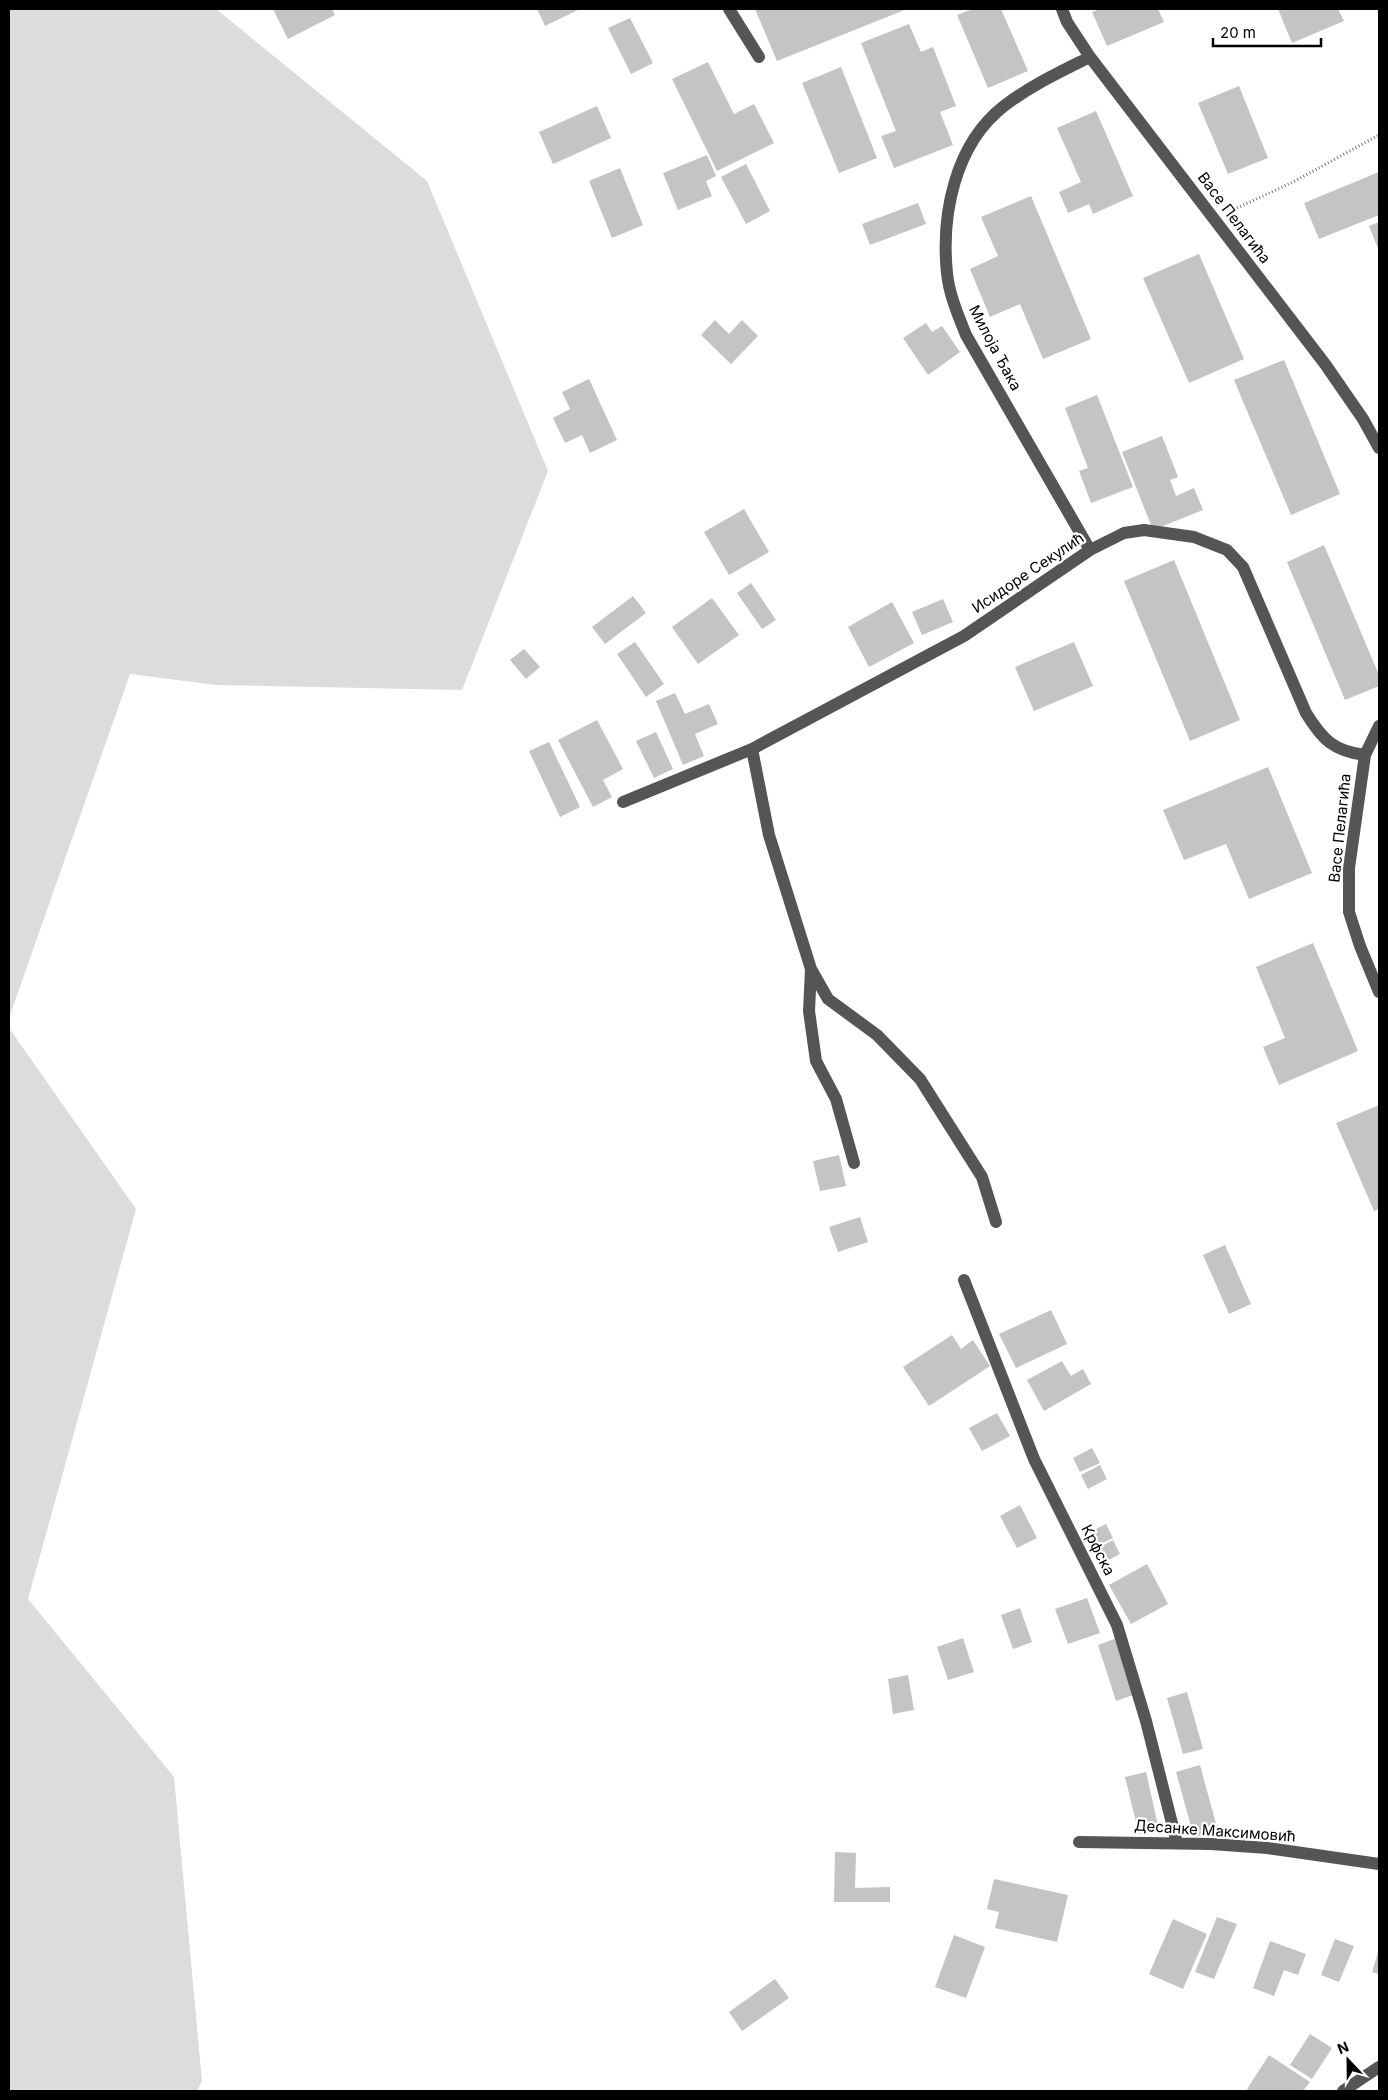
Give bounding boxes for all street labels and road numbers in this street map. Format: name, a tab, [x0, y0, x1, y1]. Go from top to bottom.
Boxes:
street label: Васе Пелагића	[1194, 168, 1275, 267]
street label: Милоја Ђака	[965, 302, 1026, 394]
street label: Исидоре Секулић	[968, 528, 1087, 617]
street label: Васе Пелагића	[1324, 772, 1355, 883]
street label: Крфска	[1078, 1521, 1119, 1578]
street label: Десанке Максимовић	[1134, 1815, 1296, 1846]

